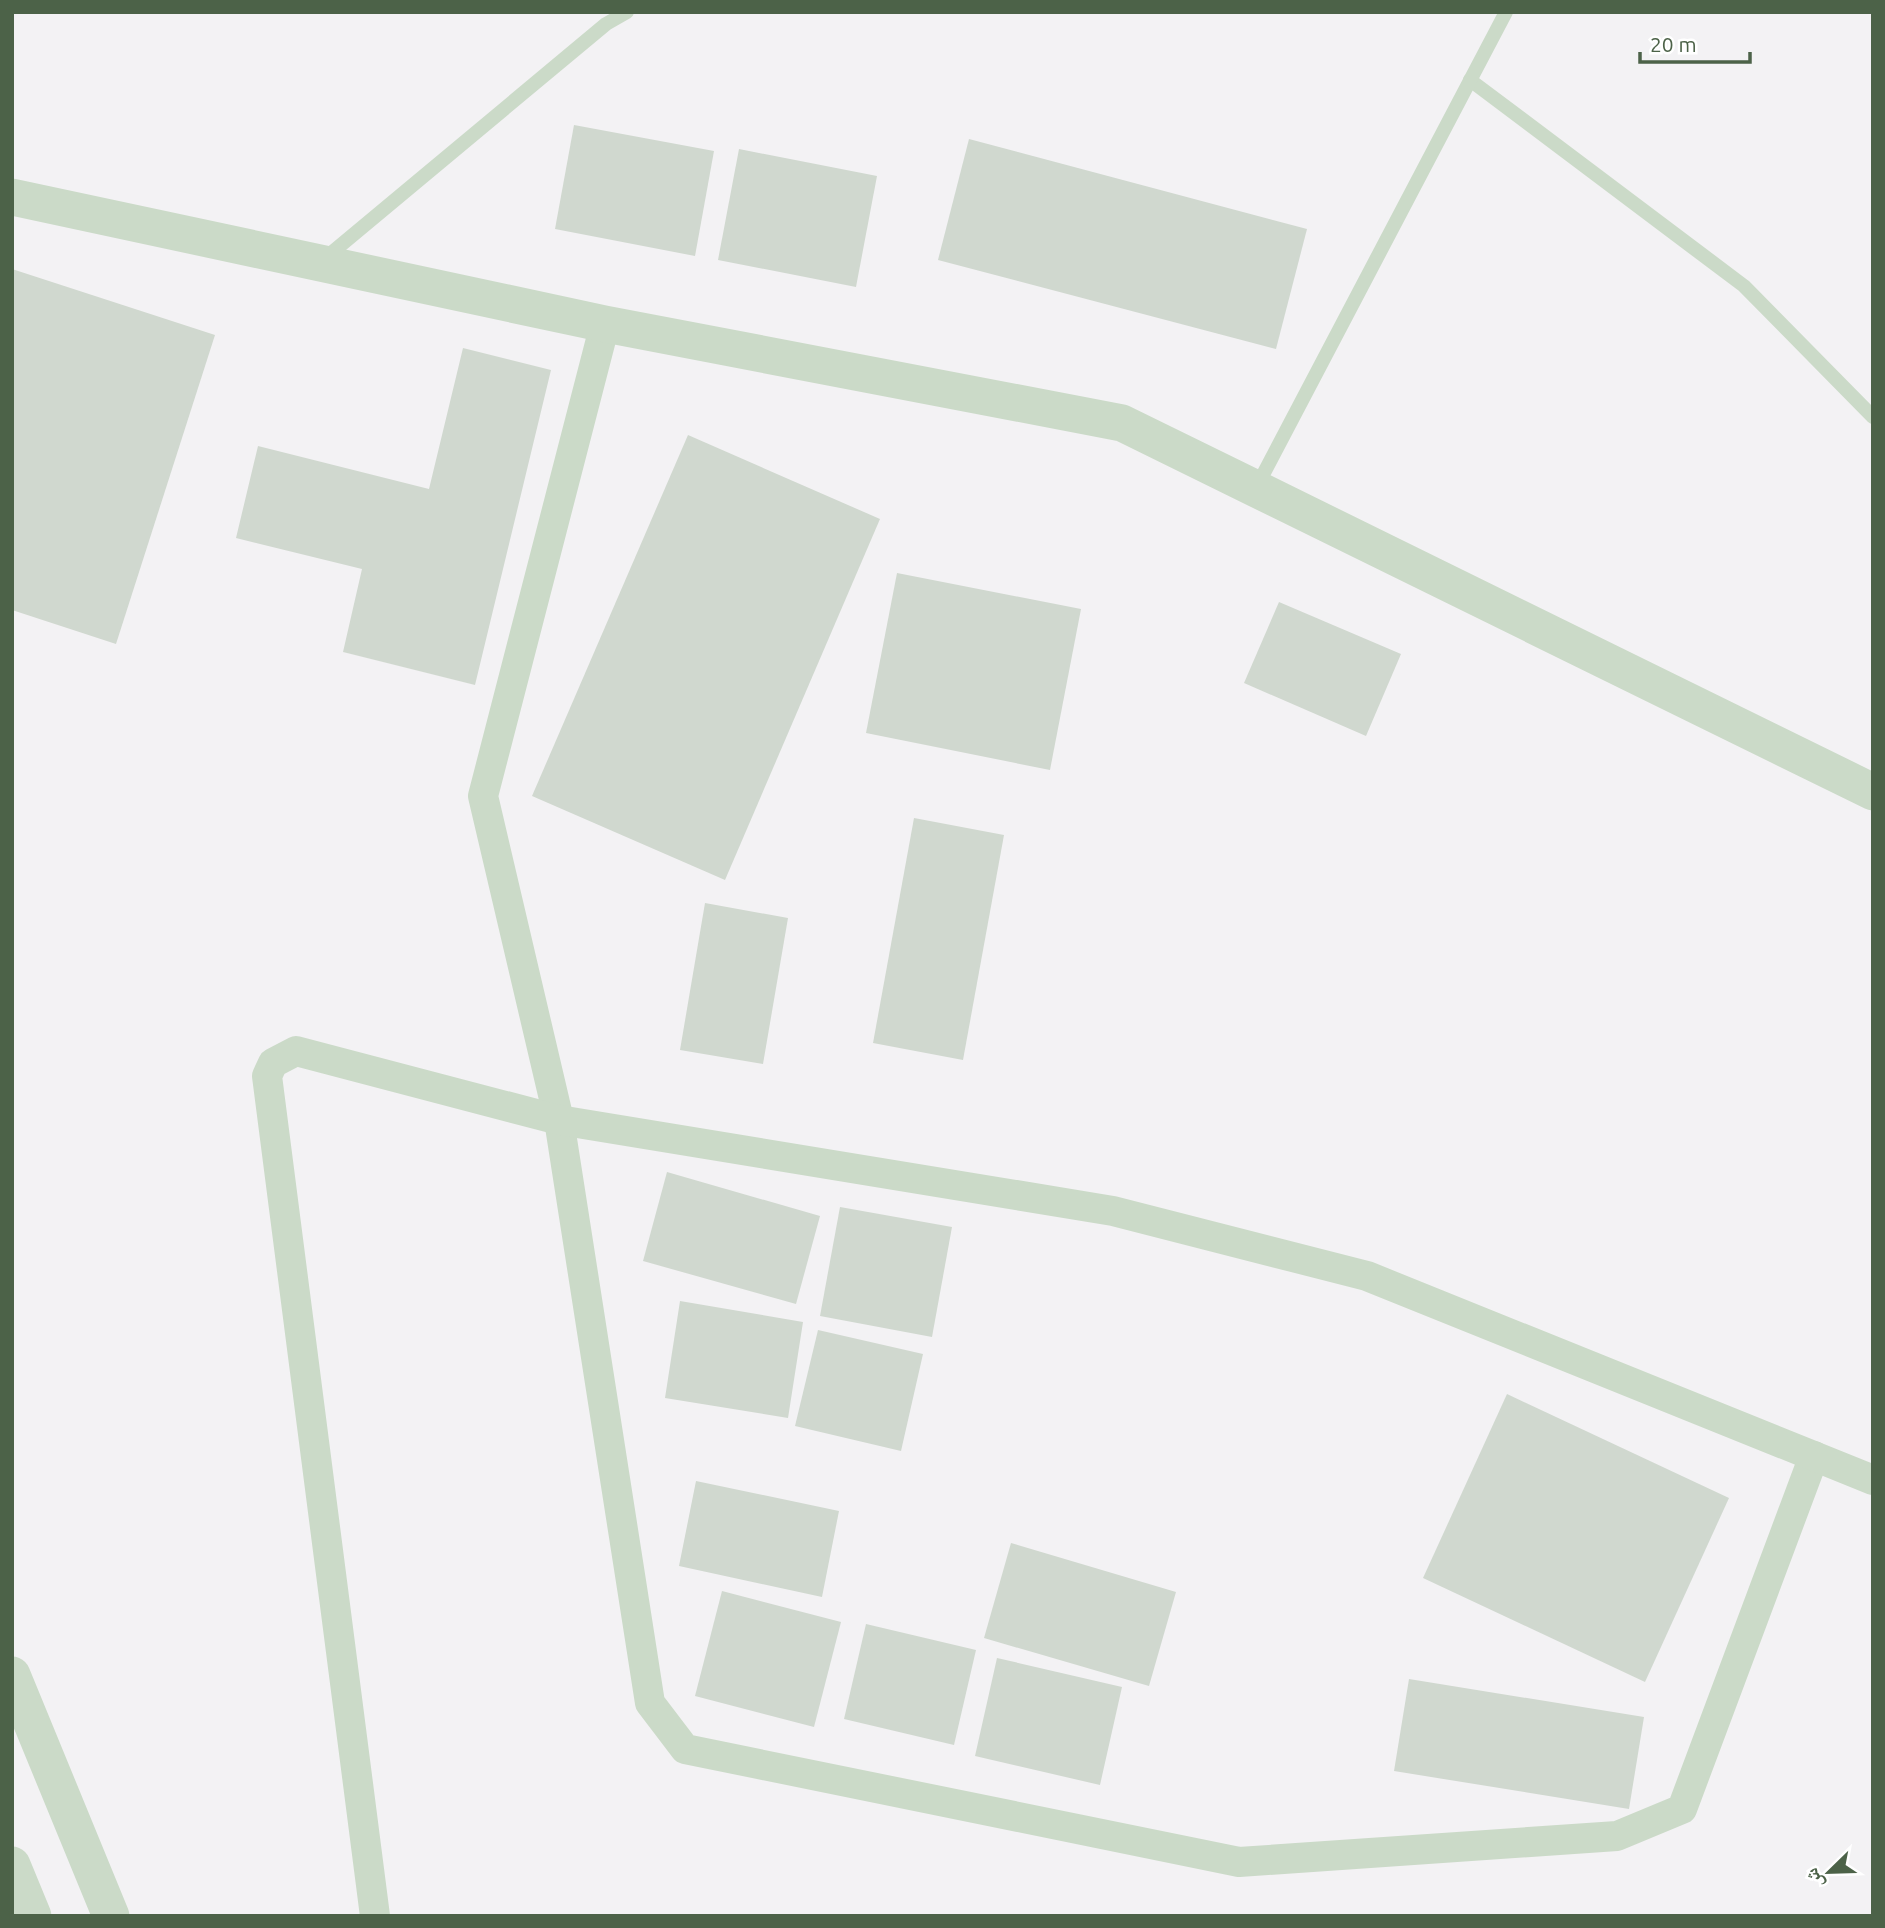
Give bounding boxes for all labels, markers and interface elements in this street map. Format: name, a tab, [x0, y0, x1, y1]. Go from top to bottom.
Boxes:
scale bar	[1640, 21, 1750, 65]
text: 20 m	[1650, 32, 1697, 56]
north arrow	[1794, 1837, 1864, 1907]
text: ش	[1799, 1865, 1828, 1892]

